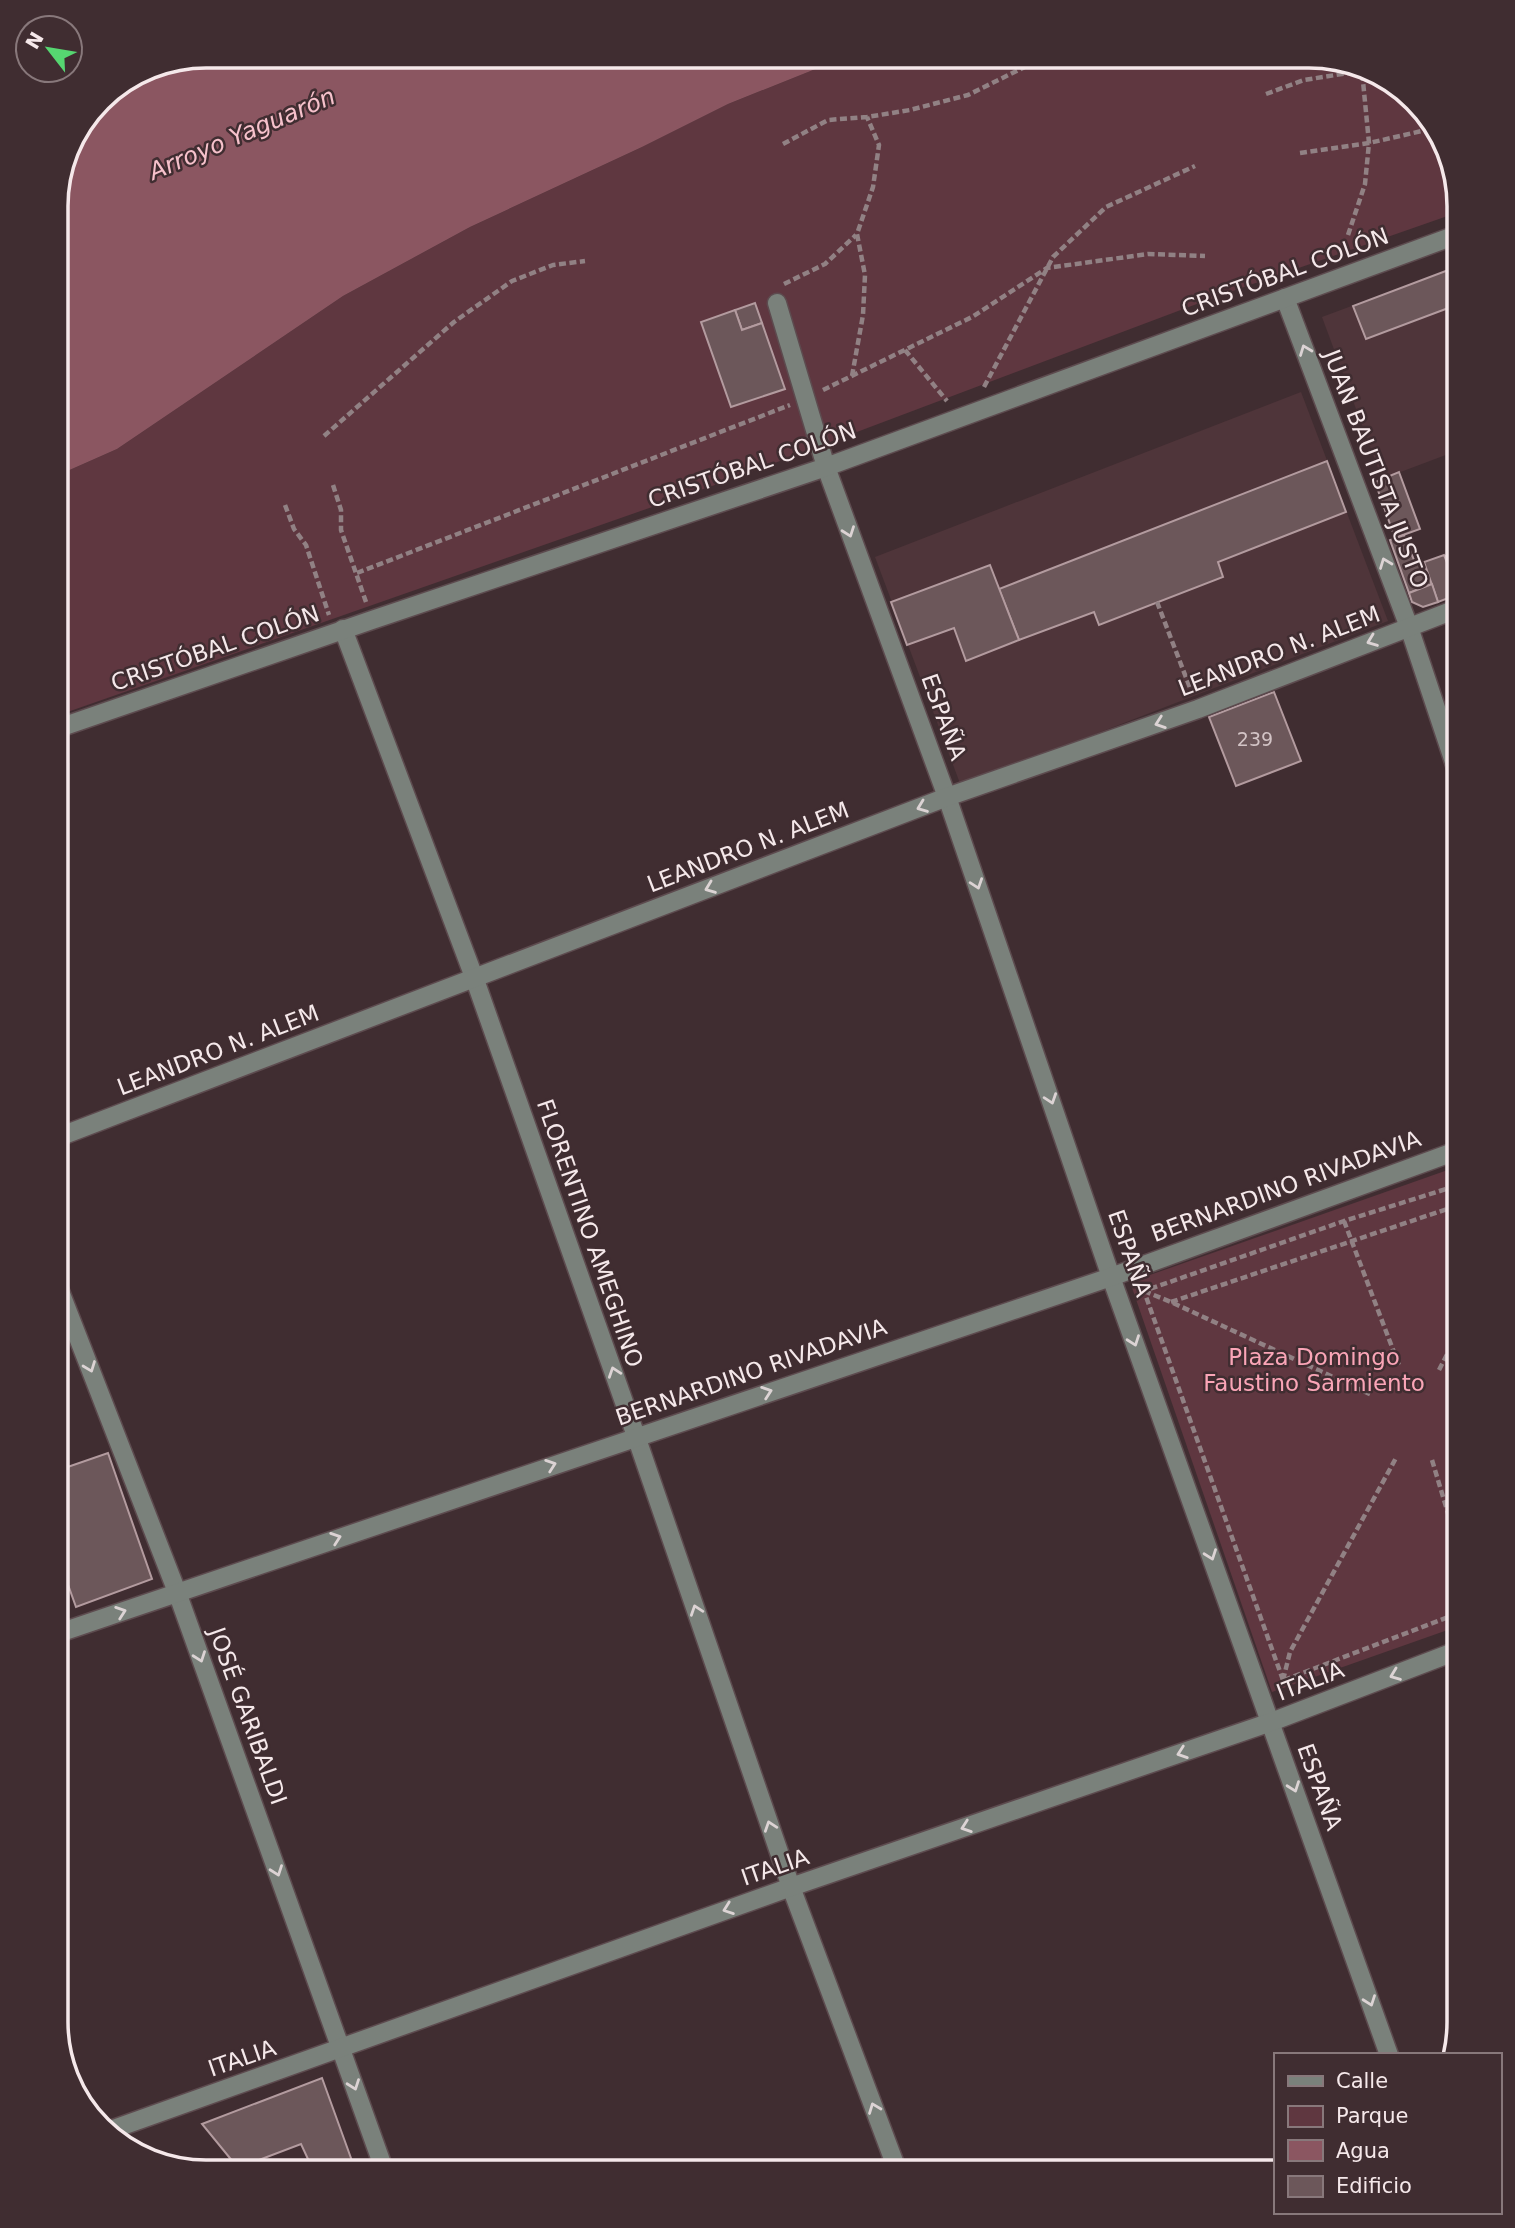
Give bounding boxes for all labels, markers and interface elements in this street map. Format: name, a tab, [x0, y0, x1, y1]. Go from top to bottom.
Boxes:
north arrow	[14, 14, 84, 84]
text: N	[21, 28, 48, 53]
water label: Arroyo Yaguarón	[143, 82, 339, 187]
street label: CRISTÓBAL COLÓN	[1177, 221, 1392, 322]
street label: JUAN BAUTISTA JUSTO	[1318, 344, 1434, 592]
one-way arrow	[1299, 345, 1313, 357]
street label: CRISTÓBAL COLÓN	[644, 416, 860, 513]
one-way arrow	[841, 525, 855, 537]
one-way arrow	[1379, 558, 1393, 570]
street label: CRISTÓBAL COLÓN	[107, 599, 323, 696]
street label: LEANDRO N. ALEM	[1174, 600, 1384, 702]
one-way arrow	[1367, 633, 1379, 647]
street label: ESPAÑA	[916, 670, 973, 764]
one-way arrow	[1154, 715, 1167, 729]
house number: 239	[1237, 728, 1273, 750]
street label: LEANDRO N. ALEM	[643, 796, 853, 898]
one-way arrow	[917, 798, 929, 812]
one-way arrow	[969, 877, 983, 889]
one-way arrow	[704, 879, 716, 893]
street label: LEANDRO N. ALEM	[113, 999, 323, 1101]
one-way arrow	[1042, 1092, 1057, 1104]
street label: FLORENTINO AMEGHINO	[532, 1096, 648, 1370]
street label: BERNARDINO RIVADAVIA	[1148, 1125, 1425, 1247]
street label: ESPAÑA	[1103, 1206, 1158, 1300]
street label: BERNARDINO RIVADAVIA	[612, 1313, 890, 1431]
one-way arrow	[1126, 1334, 1140, 1346]
park label: Plaza Domingo Faustino Sarmiento	[1203, 1344, 1425, 1396]
one-way arrow	[81, 1361, 95, 1373]
one-way arrow	[608, 1367, 622, 1379]
one-way arrow	[760, 1386, 773, 1400]
one-way arrow	[545, 1459, 557, 1473]
one-way arrow	[329, 1532, 342, 1546]
one-way arrow	[1203, 1548, 1217, 1561]
one-way arrow	[690, 1605, 704, 1617]
one-way arrow	[114, 1606, 126, 1620]
street label: JOSÉ GARIBALDI	[203, 1622, 293, 1808]
one-way arrow	[192, 1650, 206, 1662]
street label: ITALIA	[1273, 1656, 1348, 1706]
one-way arrow	[1390, 1666, 1402, 1680]
street label: ESPAÑA	[1292, 1740, 1349, 1834]
one-way arrow	[1176, 1745, 1188, 1759]
one-way arrow	[1286, 1780, 1300, 1792]
one-way arrow	[961, 1819, 973, 1833]
one-way arrow	[764, 1820, 778, 1832]
street label: ITALIA	[738, 1843, 813, 1891]
one-way arrow	[269, 1864, 283, 1876]
one-way arrow	[723, 1901, 735, 1915]
one-way arrow	[1362, 1994, 1376, 2006]
street label: ITALIA	[205, 2034, 280, 2082]
legend	[1274, 2053, 1501, 2214]
text: Calle	[1336, 2069, 1388, 2093]
one-way arrow	[346, 2078, 360, 2090]
one-way arrow	[868, 2103, 882, 2115]
text: Parque	[1336, 2104, 1408, 2128]
text: Agua	[1336, 2139, 1390, 2163]
text: Edificio	[1336, 2174, 1412, 2198]

